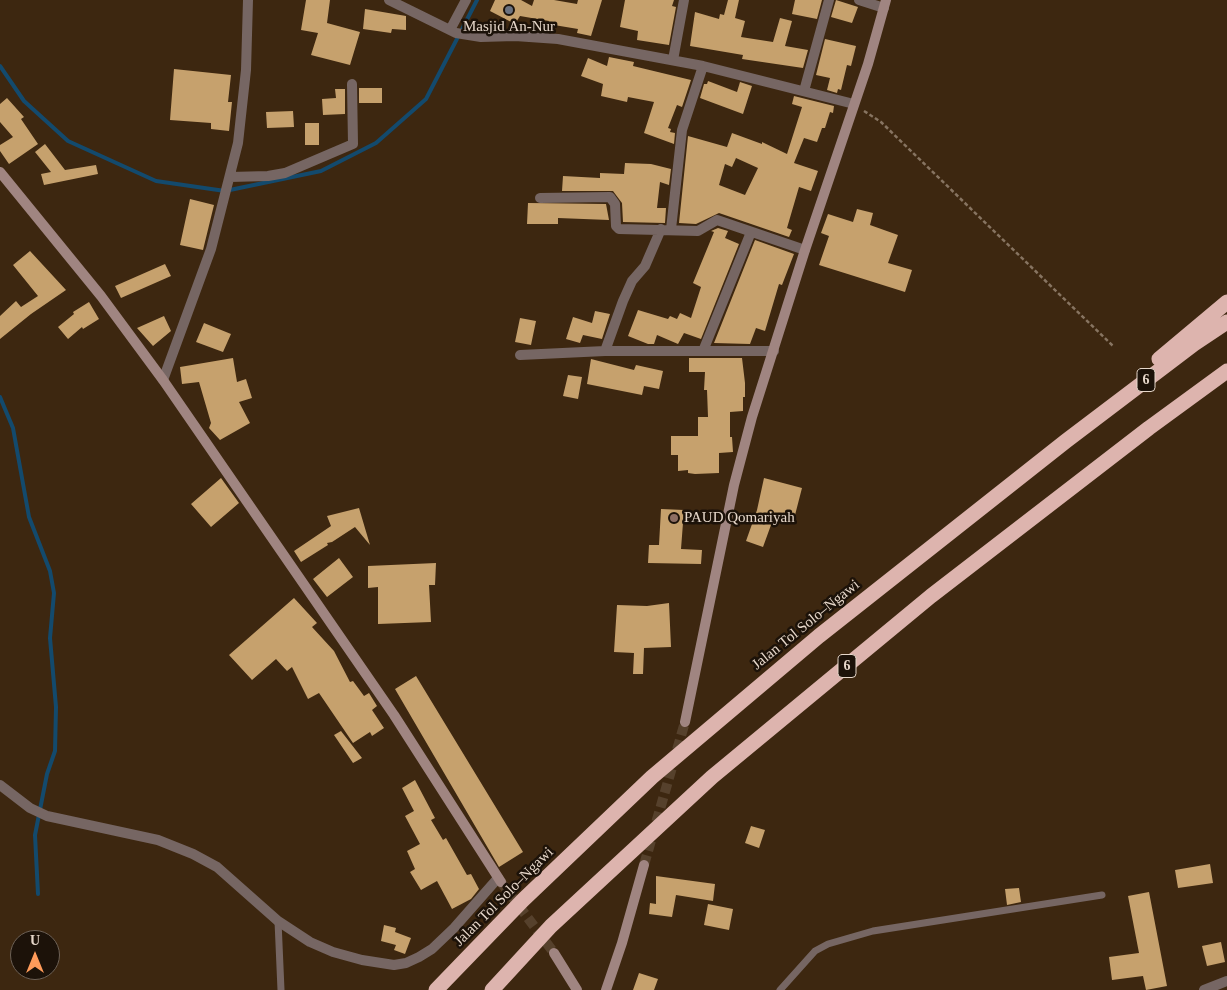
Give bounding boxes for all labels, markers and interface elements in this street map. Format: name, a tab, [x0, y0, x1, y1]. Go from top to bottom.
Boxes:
marker: Masjid An-Nur	[503, 4, 515, 16]
place label: Masjid An-Nur	[463, 18, 555, 36]
road number: 6	[1137, 368, 1155, 392]
place label: PAUD Qomariyah	[684, 509, 795, 527]
marker: PAUD Qomariyah	[668, 512, 680, 524]
street label: Jalan Tol Solo–Ngawi	[749, 576, 863, 674]
road number: 6	[838, 654, 856, 678]
street label: Jalan Tol Solo–Ngawi	[451, 844, 557, 950]
north arrow	[10, 930, 60, 980]
text: U	[30, 933, 40, 948]

